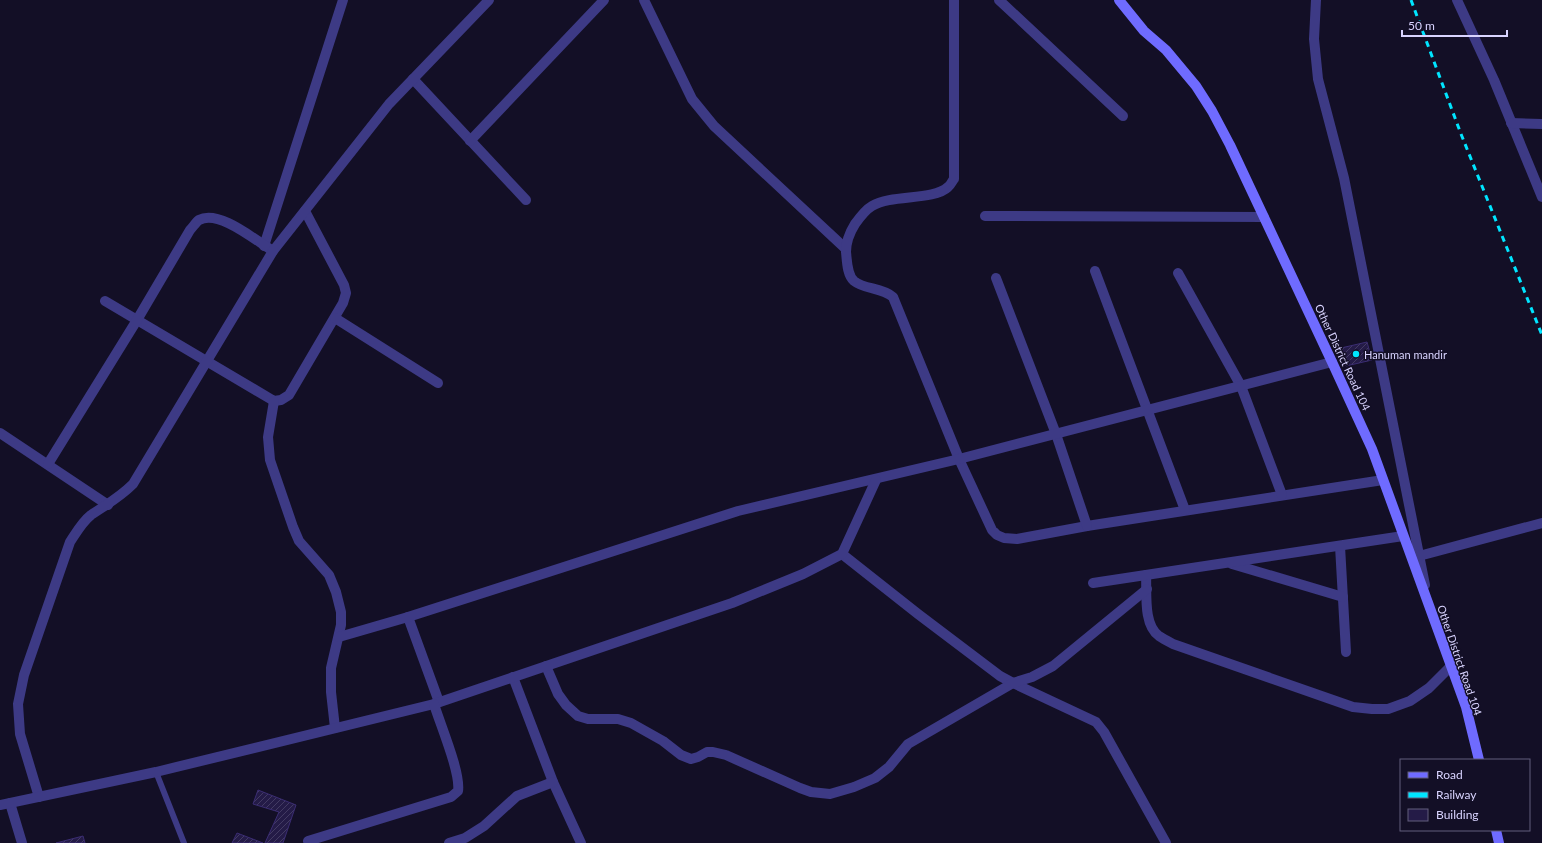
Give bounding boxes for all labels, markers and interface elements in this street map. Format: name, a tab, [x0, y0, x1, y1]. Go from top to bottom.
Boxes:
scale bar	[1402, 12, 1507, 38]
text: 50 m	[1408, 18, 1435, 33]
street label: Other District Road 104	[1313, 302, 1374, 413]
place label: Hanuman mandir	[1364, 348, 1447, 361]
marker: Hanuman mandir	[1351, 349, 1361, 359]
street label: Other District Road 104	[1435, 603, 1485, 717]
legend	[1400, 759, 1530, 831]
text: Road	[1436, 767, 1463, 782]
text: Railway	[1436, 787, 1477, 802]
text: Building	[1436, 807, 1479, 822]

